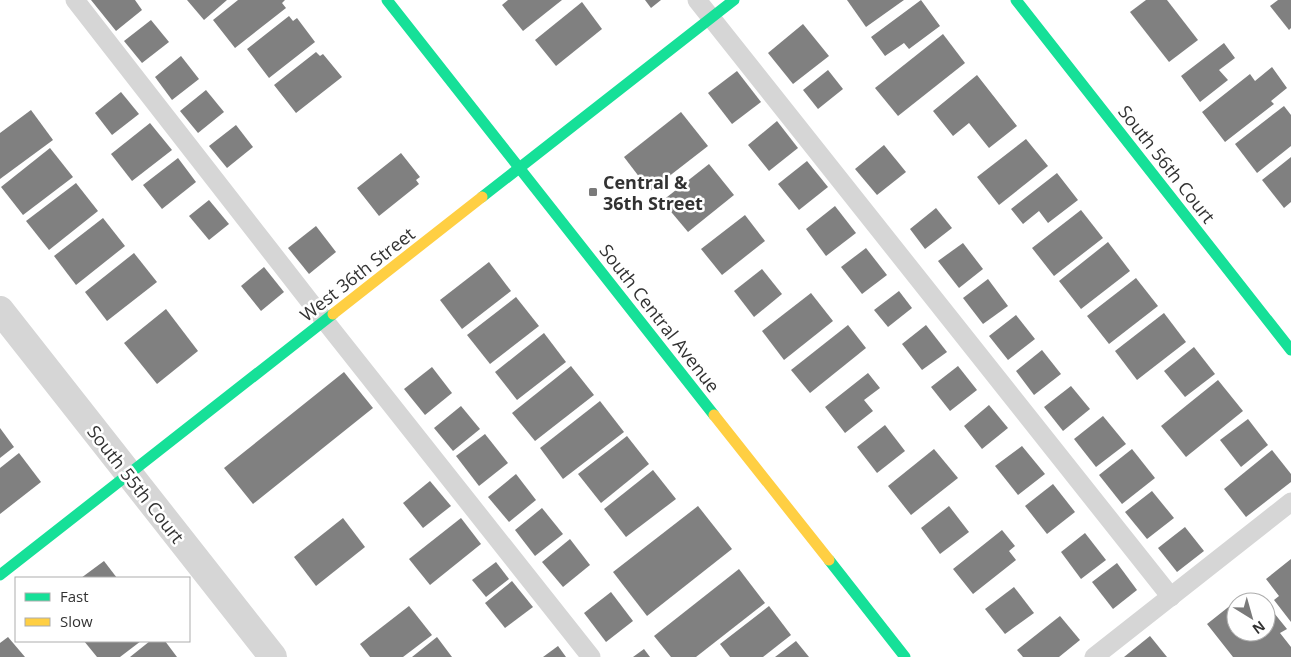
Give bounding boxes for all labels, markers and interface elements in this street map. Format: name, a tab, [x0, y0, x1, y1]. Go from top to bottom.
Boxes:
street label: South 56th Court	[1113, 100, 1221, 228]
place label: Central & 36th Street	[603, 170, 703, 215]
marker: Central & 36th Street	[587, 186, 599, 198]
street label: West 36th Street	[295, 222, 419, 326]
street label: South Central Avenue	[595, 239, 725, 397]
street label: South 55th Court	[82, 420, 190, 548]
legend	[15, 577, 190, 642]
text: Fast	[60, 586, 89, 606]
north arrow	[1226, 592, 1276, 642]
text: Slow	[60, 611, 93, 631]
text: N	[1249, 617, 1269, 639]

